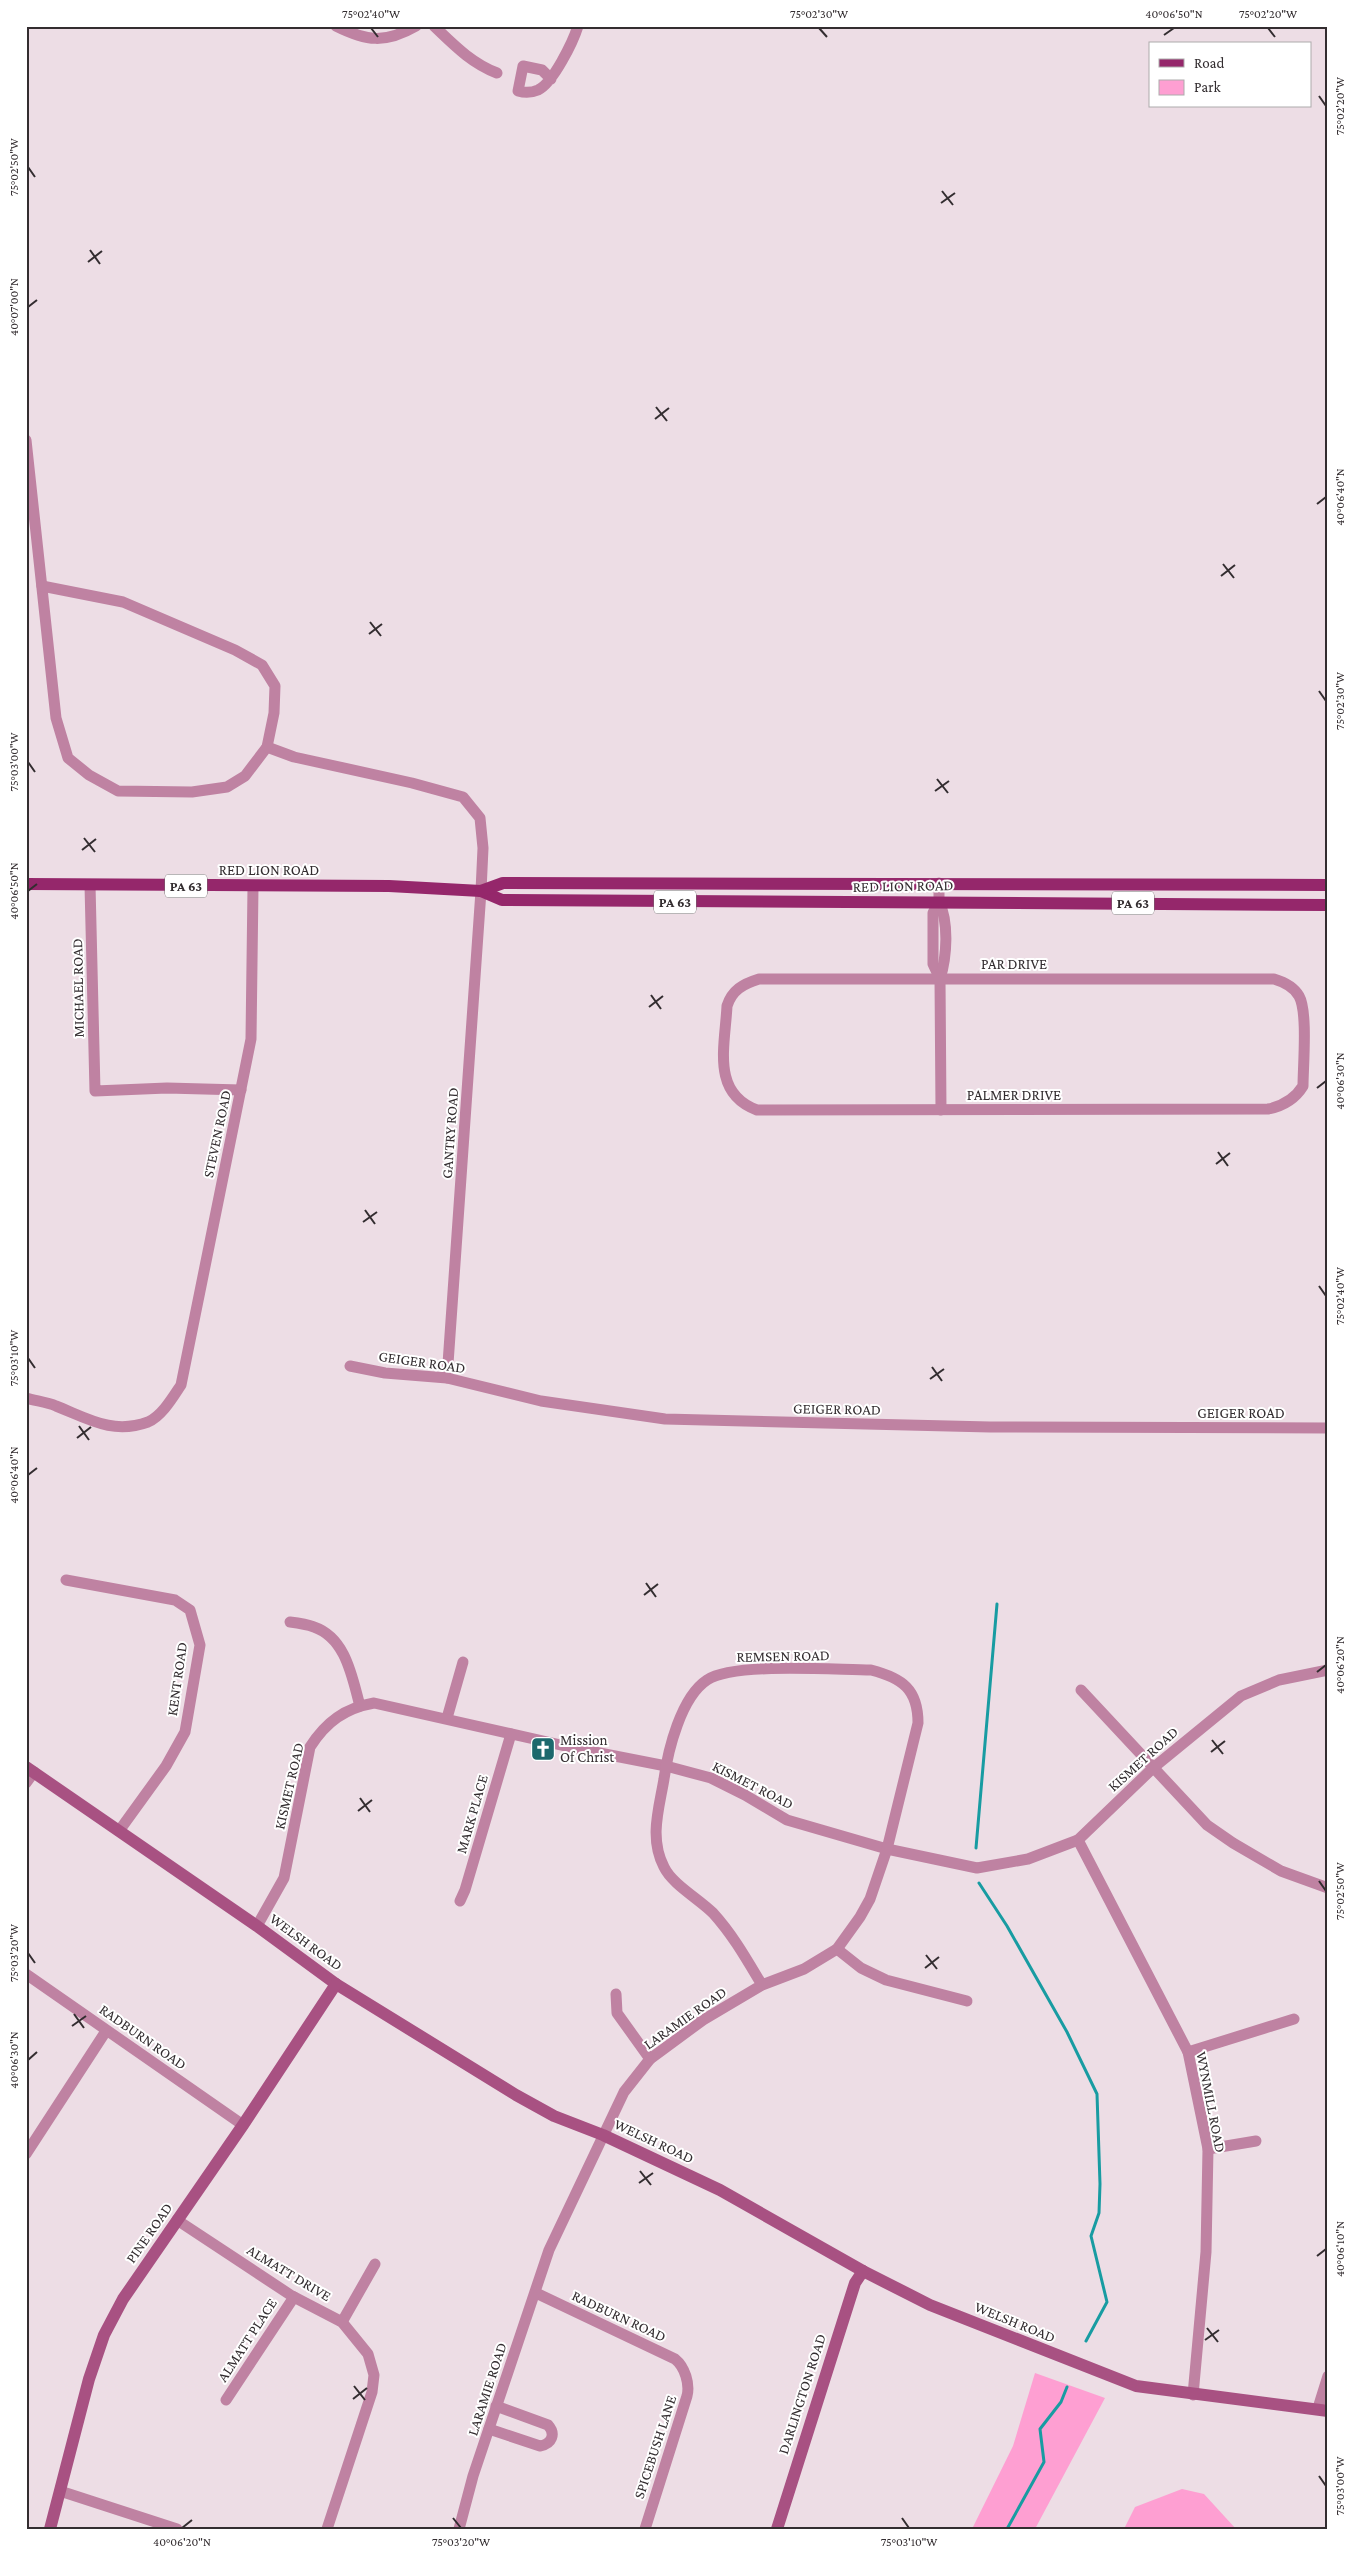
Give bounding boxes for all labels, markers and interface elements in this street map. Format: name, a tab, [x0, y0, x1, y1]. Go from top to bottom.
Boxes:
text: 75°02'40"W	[342, 7, 400, 21]
text: 75°02'30"W	[790, 7, 848, 21]
text: 40°06'50"N	[1145, 7, 1203, 21]
text: 75°02'20"W	[1239, 7, 1297, 21]
legend	[1149, 42, 1312, 108]
text: Road	[1194, 55, 1225, 71]
text: 75°02'20"W	[1333, 77, 1347, 135]
text: Park	[1194, 79, 1221, 95]
text: 75°02'50"W	[7, 138, 21, 196]
text: 40°07'00"N	[7, 278, 21, 336]
text: 40°06'40"N	[1333, 468, 1347, 526]
text: 75°02'30"W	[1333, 672, 1347, 730]
text: 75°03'00"W	[7, 733, 21, 791]
text: 40°06'50"N	[7, 862, 21, 920]
street label: RED LION ROAD	[219, 862, 319, 878]
road number: PA 63	[165, 874, 207, 898]
street label: RED LION ROAD	[853, 877, 953, 895]
road number: PA 63	[654, 890, 696, 914]
road number: PA 63	[1112, 891, 1154, 914]
street label: MICHAEL ROAD	[69, 938, 87, 1038]
street label: PAR DRIVE	[981, 956, 1047, 972]
text: 40°06'30"N	[1333, 1052, 1347, 1110]
street label: GANTRY ROAD	[439, 1087, 461, 1179]
street label: PALMER DRIVE	[967, 1087, 1061, 1103]
street label: STEVEN ROAD	[200, 1089, 234, 1179]
text: 75°02'40"W	[1333, 1267, 1347, 1325]
text: 75°03'10"W	[7, 1330, 21, 1386]
street label: GEIGER ROAD	[378, 1348, 466, 1376]
street label: GEIGER ROAD	[793, 1400, 881, 1418]
street label: GEIGER ROAD	[1197, 1405, 1285, 1421]
text: 40°06'40"N	[7, 1446, 21, 1504]
text: 40°06'20"N	[1333, 1636, 1347, 1694]
street label: KENT ROAD	[164, 1641, 190, 1717]
street label: REMSEN ROAD	[736, 1647, 830, 1665]
street label: KISMET ROAD	[1105, 1723, 1181, 1795]
place label: Mission Of Christ	[560, 1732, 615, 1765]
church icon: Mission Of Christ	[530, 1736, 556, 1762]
street label: KISMET ROAD	[271, 1741, 307, 1831]
street label: KISMET ROAD	[710, 1758, 796, 1812]
street label: MARK PLACE	[453, 1773, 491, 1855]
text: 75°02'50"W	[1333, 1862, 1347, 1920]
street label: WELSH ROAD	[267, 1910, 345, 1974]
text: 75°03'20"W	[7, 1924, 21, 1982]
street label: LARAMIE ROAD	[641, 1984, 729, 2052]
street label: RADBURN ROAD	[97, 2001, 189, 2073]
text: 40°06'30"N	[7, 2031, 21, 2089]
street label: WYNMILL ROAD	[1193, 2050, 1229, 2154]
street label: WELSH ROAD	[612, 2116, 696, 2166]
street label: PINE ROAD	[122, 2200, 176, 2266]
text: 40°06'10"N	[1333, 2221, 1347, 2277]
street label: ALMATT DRIVE	[244, 2242, 334, 2304]
street label: RADBURN ROAD	[569, 2287, 669, 2345]
street label: ALMATT PLACE	[214, 2295, 280, 2385]
street label: WELSH ROAD	[972, 2299, 1058, 2345]
street label: DARLINGTON ROAD	[775, 2332, 829, 2456]
street label: LARAMIE ROAD	[464, 2340, 510, 2438]
street label: SPICEBUSH LANE	[631, 2393, 679, 2501]
text: 75°03'00"W	[1333, 2457, 1347, 2515]
text: 40°06'20"N	[153, 2535, 211, 2549]
text: 75°03'20"W	[432, 2535, 490, 2549]
text: 75°03'10"W	[881, 2535, 937, 2549]

